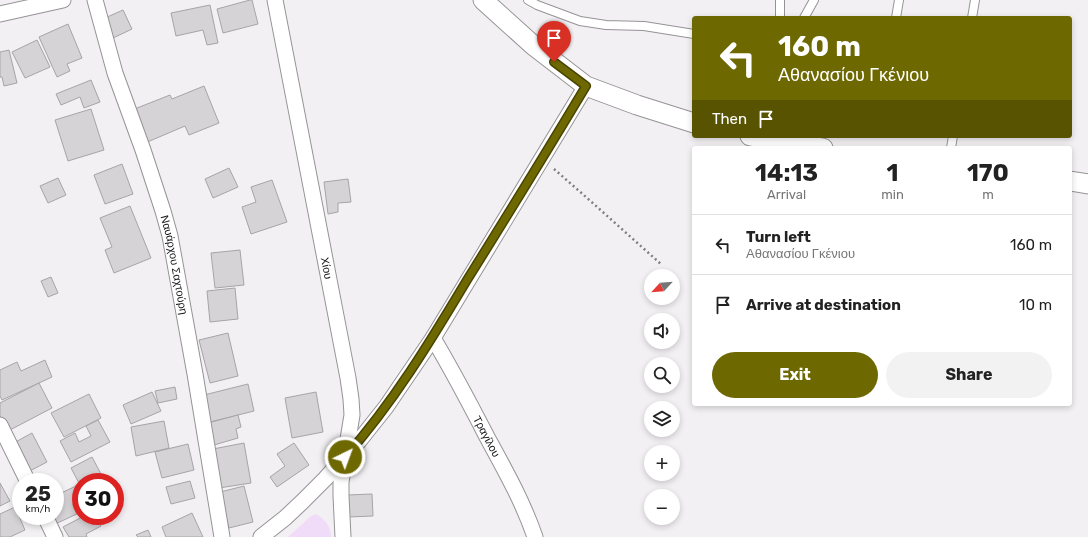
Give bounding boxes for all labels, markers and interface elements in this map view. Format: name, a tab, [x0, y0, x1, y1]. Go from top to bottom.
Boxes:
pin	[537, 21, 571, 62]
icon: arrive	[543, 27, 565, 49]
text: 160 m	[778, 30, 861, 63]
icon: left	[712, 32, 764, 84]
text: Αθανασίου Γκένιου	[778, 64, 929, 86]
icon: arrive	[755, 108, 777, 130]
text: Then	[712, 110, 747, 128]
text: 14:13	[755, 159, 818, 187]
text: 1	[887, 159, 899, 187]
text: 170	[967, 159, 1009, 187]
text: Arrival	[767, 187, 806, 202]
text: min	[881, 187, 904, 202]
text: m	[982, 187, 994, 202]
street label: Ναυάρχου Σαχτούρη	[158, 214, 191, 316]
text: Turn left	[746, 228, 811, 246]
icon: left	[712, 234, 734, 256]
text: 160 m	[1010, 236, 1052, 254]
text: Αθανασίου Γκένιου	[746, 246, 855, 261]
street label: Χίου	[318, 256, 335, 280]
north arrow	[644, 269, 680, 305]
map controls	[644, 269, 680, 525]
icon: arrive	[712, 294, 734, 316]
text: Arrive at destination	[746, 296, 901, 314]
text: 10 m	[1019, 296, 1052, 314]
button: sound	[644, 313, 680, 349]
button: Exit	[712, 352, 878, 398]
button: Share	[886, 352, 1052, 398]
button: search	[644, 357, 680, 393]
button: layers	[644, 401, 680, 437]
street label: Τραγίλου	[471, 414, 503, 459]
position arrow	[324, 436, 366, 478]
button: +	[644, 445, 680, 481]
speed limit sign: 30	[72, 473, 124, 525]
text: 25	[25, 482, 51, 506]
button: −	[644, 489, 680, 525]
text: km/h	[26, 503, 50, 515]

